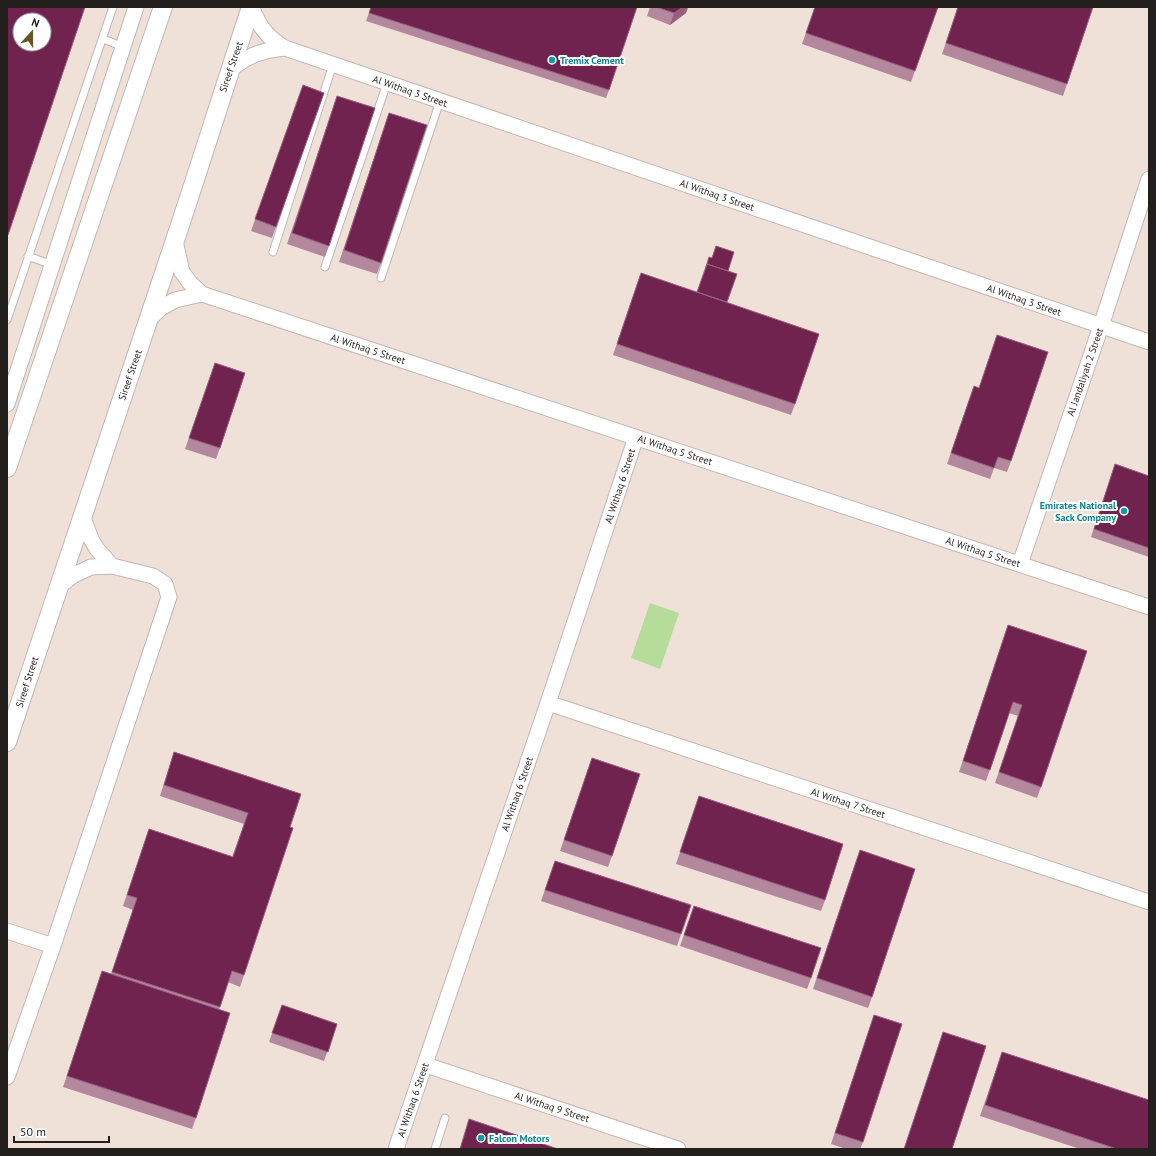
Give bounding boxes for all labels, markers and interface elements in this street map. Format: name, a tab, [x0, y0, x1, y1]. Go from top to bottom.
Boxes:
north arrow	[12, 12, 52, 52]
text: N	[30, 15, 41, 30]
street label: Sireef Street	[216, 39, 246, 94]
place label: Tremix Cement	[560, 54, 624, 67]
marker: Tremix Cement	[547, 55, 557, 65]
street label: Al Withaq 3 Street	[371, 72, 449, 110]
street label: Al Withaq 3 Street	[678, 176, 756, 214]
street label: Al Withaq 3 Street	[985, 281, 1063, 319]
street label: Al Jandaliyah 2 Street	[1064, 326, 1106, 418]
street label: Al Withaq 5 Street	[329, 331, 408, 367]
street label: Sireef Street	[115, 347, 145, 402]
street label: Al Withaq 5 Street	[636, 432, 715, 468]
street label: Al Withaq 6 Street	[602, 446, 638, 525]
place label: Emirates National Sack Company	[1040, 499, 1116, 524]
marker: Emirates National Sack Company	[1119, 506, 1129, 516]
street label: Al Withaq 5 Street	[944, 534, 1023, 570]
street label: Sireef Street	[13, 654, 42, 709]
street label: Al Withaq 6 Street	[498, 755, 536, 833]
street label: Al Withaq 7 Street	[809, 785, 887, 821]
street label: Al Withaq 6 Street	[394, 1061, 432, 1139]
street label: Al Withaq 9 Street	[513, 1089, 592, 1125]
scale bar	[14, 1118, 109, 1144]
text: 50 m	[20, 1124, 46, 1139]
place label: Falcon Motors	[489, 1132, 549, 1145]
marker: Falcon Motors	[476, 1133, 486, 1143]

